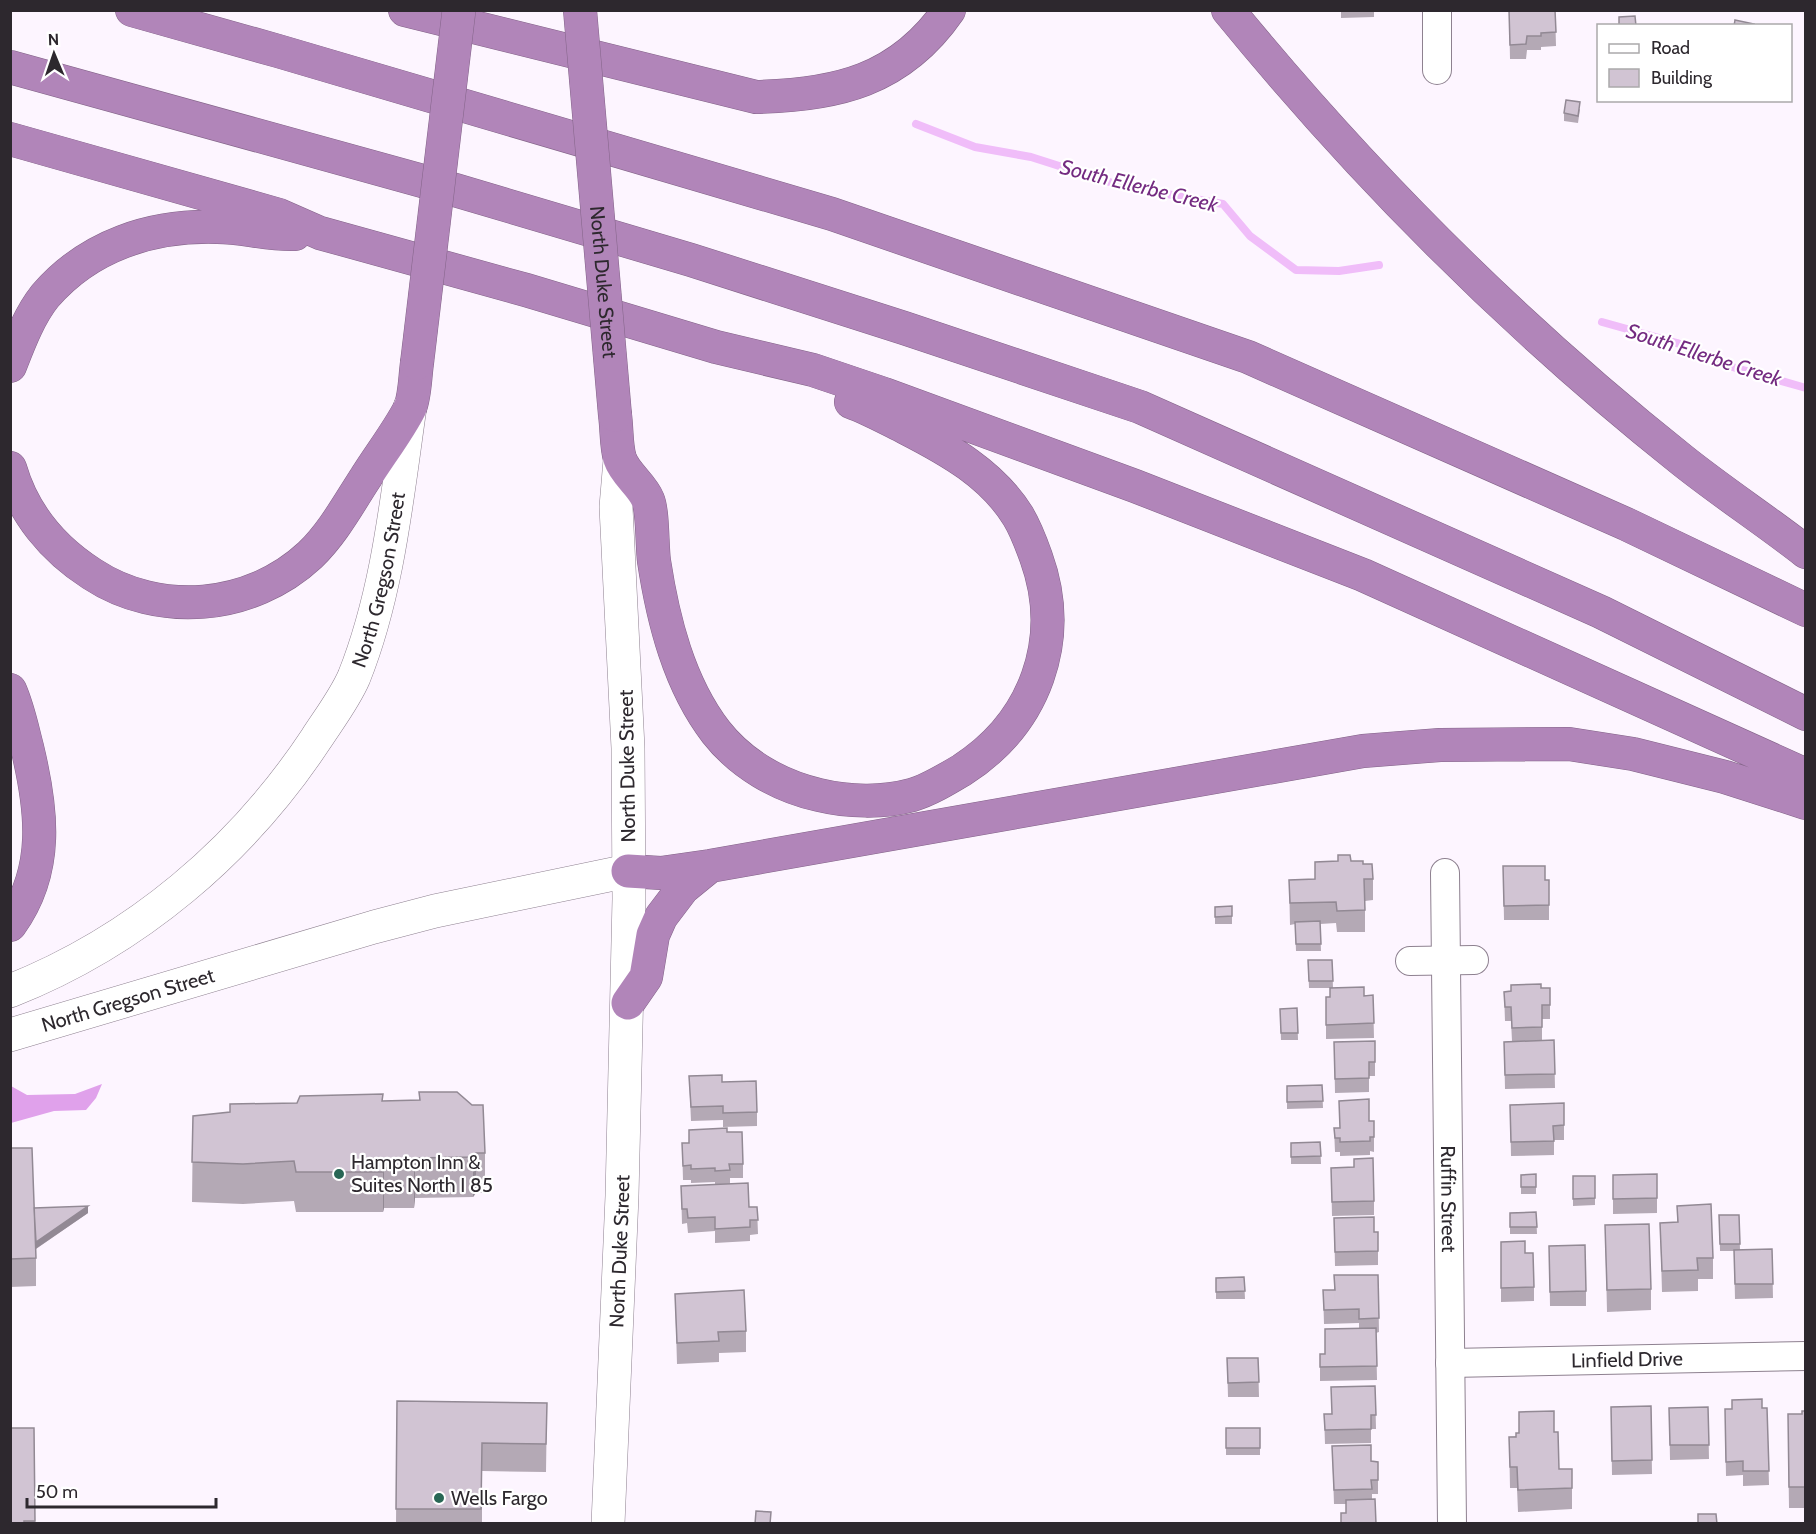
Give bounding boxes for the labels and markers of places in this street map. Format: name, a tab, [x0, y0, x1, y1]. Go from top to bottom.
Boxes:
place label: Hampton Inn & Suites North I 85	[351, 1150, 493, 1197]
marker: Hampton Inn & Suites North I 85	[332, 1167, 346, 1181]
place label: Wells Fargo	[451, 1486, 548, 1510]
marker: Wells Fargo	[432, 1491, 446, 1505]

